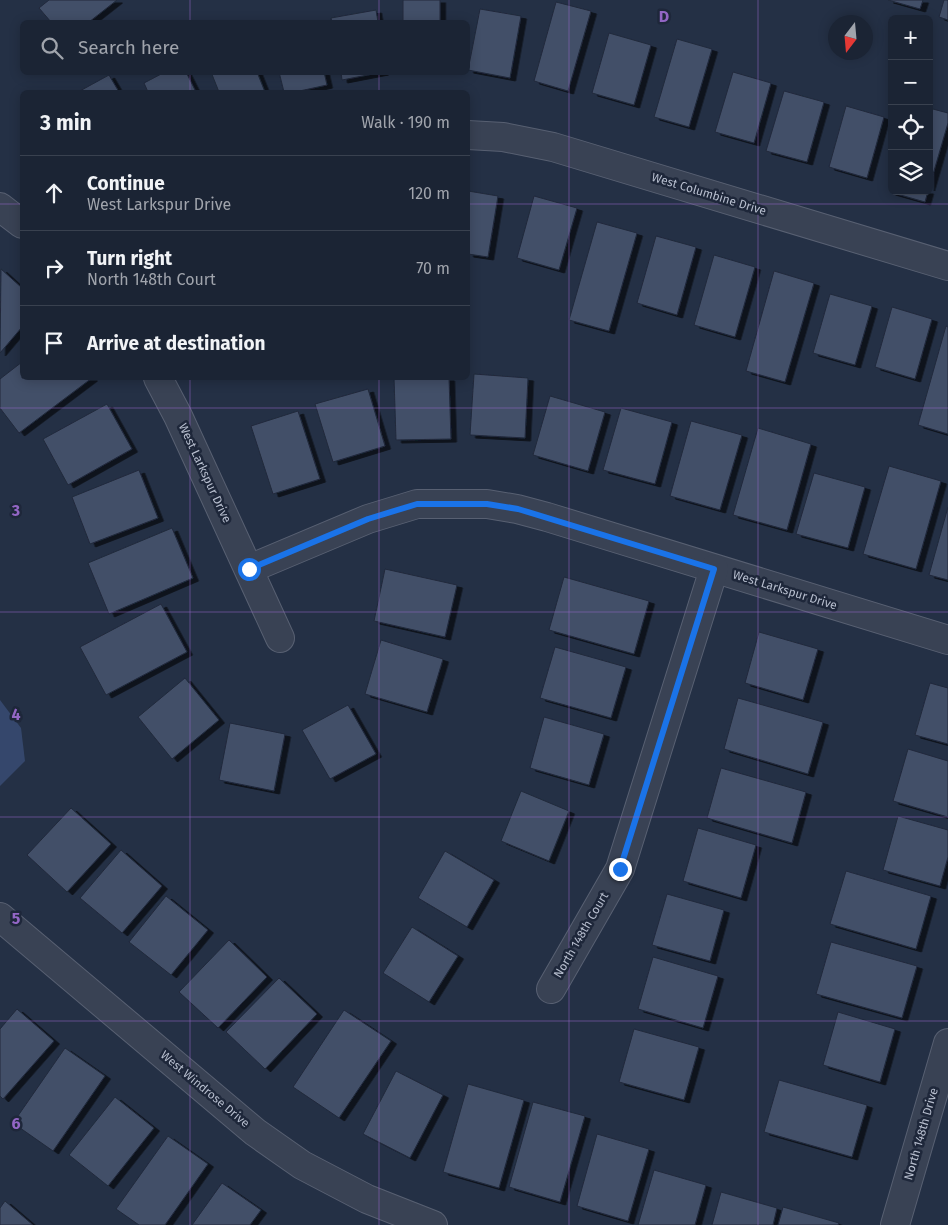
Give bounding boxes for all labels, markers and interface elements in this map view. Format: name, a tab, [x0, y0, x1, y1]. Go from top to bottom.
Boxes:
text: D	[659, 7, 669, 26]
north arrow	[828, 15, 873, 60]
map controls	[888, 15, 933, 195]
button: +	[888, 15, 933, 60]
search box	[20, 20, 470, 75]
icon: search	[38, 34, 66, 62]
text: Search here	[78, 36, 179, 59]
button: −	[888, 60, 933, 105]
button: locate	[888, 105, 933, 150]
text: 3 min	[40, 110, 92, 136]
text: Walk · 190 m	[361, 113, 450, 132]
button: layers	[888, 150, 933, 195]
street label: West Columbine Drive	[650, 170, 768, 218]
text: Continue	[87, 172, 165, 195]
icon: ahead	[40, 179, 68, 207]
text: 120 m	[408, 184, 450, 203]
text: West Larkspur Drive	[87, 195, 231, 214]
text: Turn right	[87, 247, 172, 270]
icon: right	[40, 254, 68, 282]
text: 70 m	[416, 259, 450, 278]
text: North 148th Court	[87, 270, 216, 289]
icon: arrive	[40, 329, 68, 357]
text: Arrive at destination	[87, 332, 266, 355]
street label: West Larkspur Drive	[176, 421, 234, 525]
text: 3	[11, 501, 20, 520]
route start	[238, 558, 261, 581]
street label: West Larkspur Drive	[731, 567, 839, 613]
text: 4	[11, 705, 21, 724]
route end	[609, 858, 632, 881]
street label: North 148th Court	[551, 889, 612, 980]
text: 5	[12, 909, 21, 928]
street label: West Windrose Drive	[158, 1048, 252, 1130]
street label: North 148th Drive	[901, 1086, 941, 1182]
text: 6	[11, 1114, 21, 1133]

